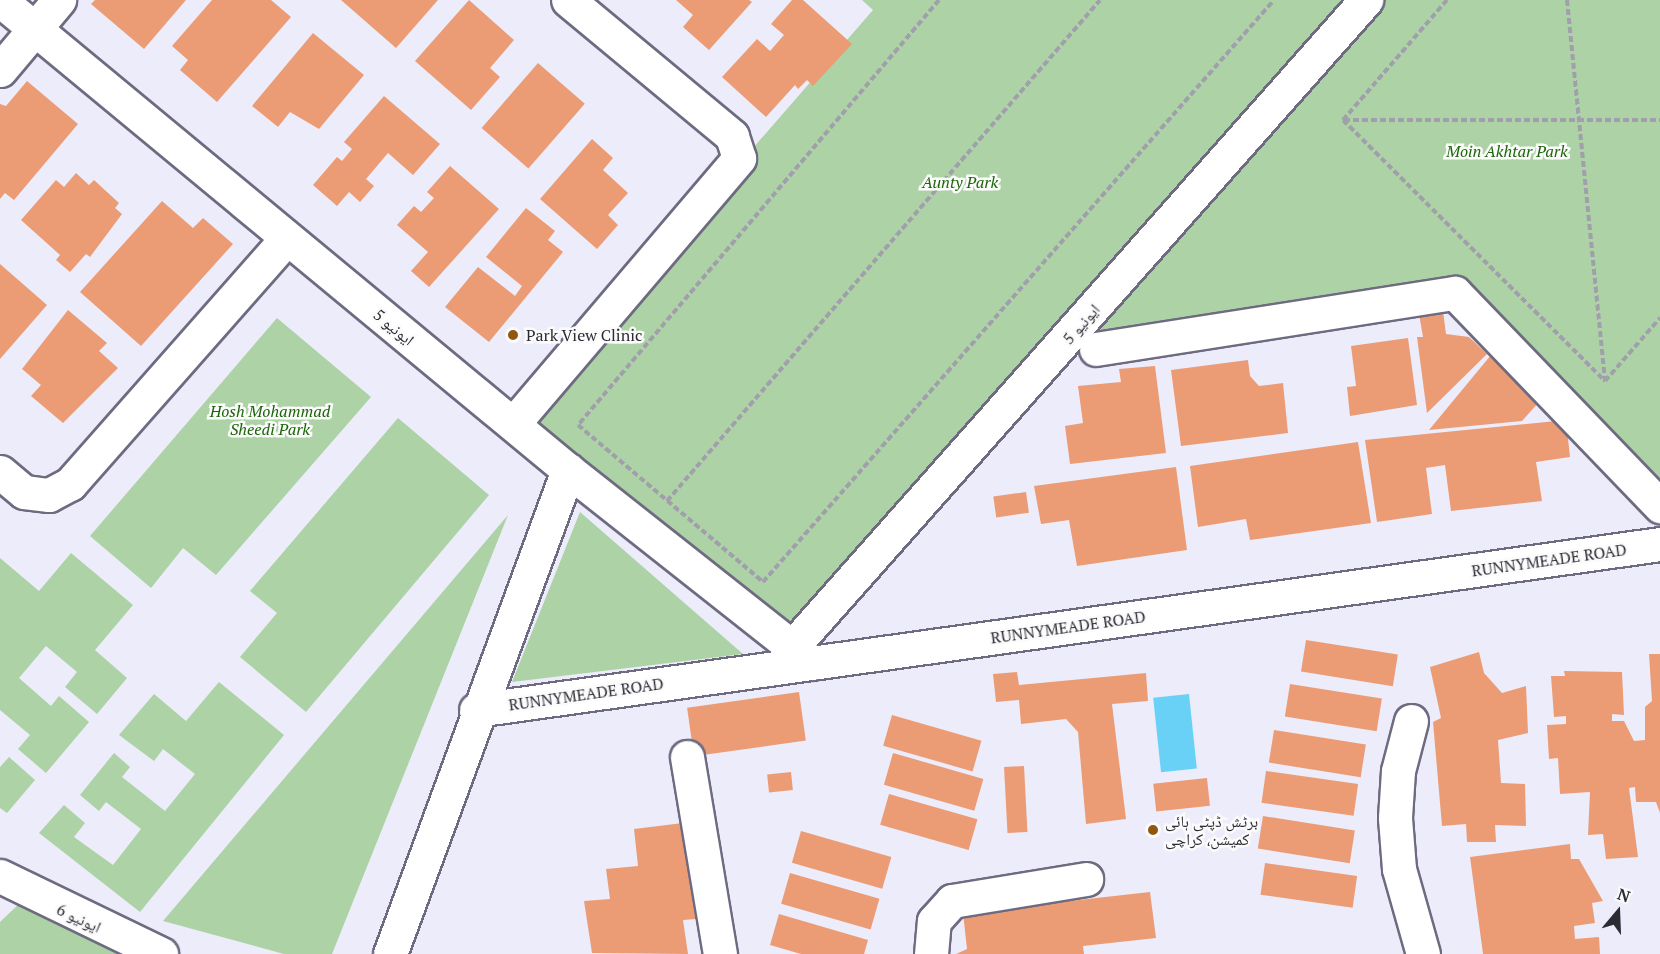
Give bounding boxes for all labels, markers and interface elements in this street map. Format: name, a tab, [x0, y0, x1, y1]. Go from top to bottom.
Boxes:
park label: Moin Akhtar Park	[1446, 141, 1568, 161]
park label: Aunty Park	[922, 172, 998, 192]
street label: ایونیو 5	[1058, 300, 1104, 348]
street label: ایونیو 5	[370, 305, 418, 349]
place label: Park View Clinic	[526, 325, 643, 345]
marker: Park View Clinic	[504, 326, 522, 344]
park label: Hosh Mohammad Sheedi Park	[210, 401, 330, 439]
street label: RUNNYMEADE ROAD	[1470, 540, 1628, 580]
street label: RUNNYMEADE ROAD	[989, 607, 1147, 647]
street label: RUNNYMEADE ROAD	[507, 674, 665, 714]
place label: برٹش ڈپٹی ہائی کمیشن، کراچی	[1165, 811, 1258, 849]
marker: برٹش ڈپٹی ہائی کمیشن، کراچی	[1146, 823, 1160, 837]
north arrow	[1588, 882, 1648, 942]
text: N	[1615, 883, 1633, 907]
street label: ایونیو 6	[54, 899, 104, 937]

